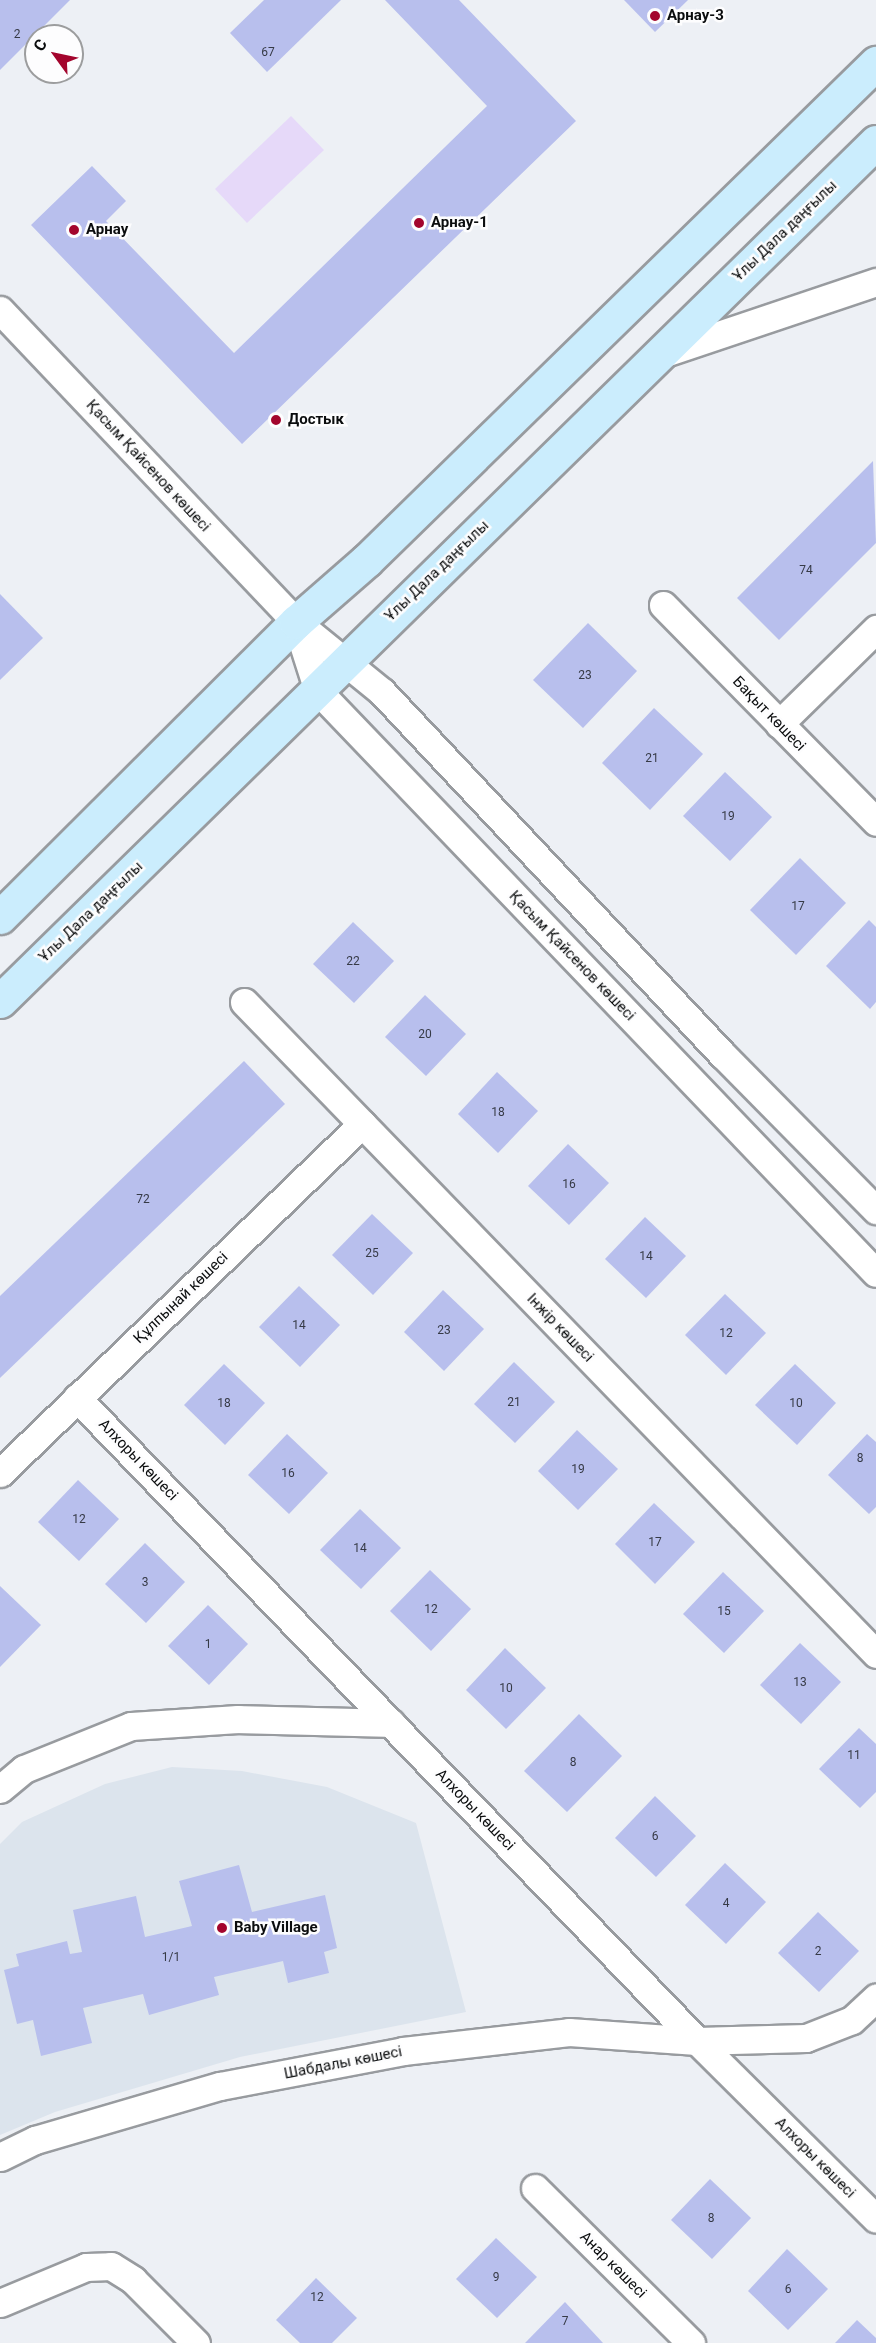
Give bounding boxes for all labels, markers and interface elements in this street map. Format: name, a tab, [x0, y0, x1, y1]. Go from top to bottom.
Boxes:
place label: Арнау-3	[667, 7, 724, 25]
marker: Арнау-3	[648, 9, 662, 23]
north arrow	[24, 24, 84, 84]
house number: 2	[14, 28, 20, 42]
text: С	[29, 35, 51, 55]
house number: 67	[261, 46, 275, 60]
street label: Ұлы Дала даңғылы	[729, 177, 841, 285]
place label: Арнау-1	[431, 214, 488, 232]
marker: Арнау-1	[412, 216, 426, 230]
place label: Арнау	[86, 221, 128, 239]
marker: Арнау	[67, 223, 81, 237]
street label: Қасым Қайсенов көшесі	[82, 396, 214, 536]
place label: Достык	[288, 411, 344, 429]
marker: Достык	[269, 413, 283, 427]
street label: Ұлы Дала даңғылы	[381, 517, 493, 625]
house number: 74	[799, 564, 813, 578]
house number: 23	[578, 669, 592, 683]
street label: Бақыт көшесі	[729, 673, 809, 755]
house number: 21	[645, 752, 659, 766]
house number: 19	[721, 810, 735, 824]
street label: Ұлы Дала даңғылы	[35, 858, 147, 966]
street label: Қасым Қайсенов көшесі	[505, 887, 639, 1025]
house number: 17	[791, 900, 805, 914]
house number: 22	[346, 955, 360, 969]
house number: 20	[418, 1028, 432, 1042]
house number: 18	[491, 1106, 505, 1120]
house number: 16	[562, 1178, 576, 1192]
house number: 72	[136, 1193, 150, 1207]
house number: 25	[365, 1247, 379, 1261]
street label: Құлпынай көшесі	[130, 1248, 232, 1348]
house number: 14	[639, 1250, 653, 1264]
street label: Інжір көшесі	[523, 1290, 597, 1366]
house number: 14	[292, 1319, 306, 1333]
house number: 23	[437, 1324, 451, 1338]
house number: 12	[719, 1327, 733, 1341]
house number: 21	[507, 1396, 521, 1410]
house number: 18	[217, 1397, 231, 1411]
house number: 10	[789, 1397, 803, 1411]
street label: Алхоры көшесі	[95, 1416, 181, 1504]
house number: 8	[857, 1452, 863, 1466]
house number: 19	[571, 1463, 585, 1477]
house number: 16	[281, 1467, 295, 1481]
house number: 12	[72, 1513, 86, 1527]
house number: 17	[648, 1536, 662, 1550]
house number: 14	[353, 1542, 367, 1556]
house number: 3	[142, 1576, 148, 1590]
house number: 12	[424, 1603, 438, 1617]
house number: 15	[717, 1605, 731, 1619]
house number: 1	[205, 1638, 211, 1652]
house number: 13	[793, 1676, 807, 1690]
house number: 10	[499, 1682, 513, 1696]
house number: 11	[847, 1749, 861, 1763]
house number: 8	[570, 1756, 576, 1770]
street label: Алхоры көшесі	[432, 1766, 518, 1854]
house number: 6	[652, 1830, 658, 1844]
house number: 4	[723, 1897, 729, 1911]
place label: Baby Village	[234, 1919, 318, 1937]
marker: Baby Village	[215, 1921, 229, 1935]
house number: 2	[815, 1945, 821, 1959]
house number: 1/1	[162, 1951, 180, 1965]
street label: Шабдалы көшесі	[282, 2043, 404, 2083]
street label: Алхоры көшесі	[771, 2114, 859, 2202]
house number: 8	[708, 2212, 714, 2226]
street label: Анар көшесі	[576, 2228, 650, 2302]
house number: 9	[493, 2271, 499, 2285]
house number: 6	[785, 2283, 791, 2297]
house number: 12	[310, 2291, 324, 2305]
house number: 7	[562, 2315, 568, 2329]

